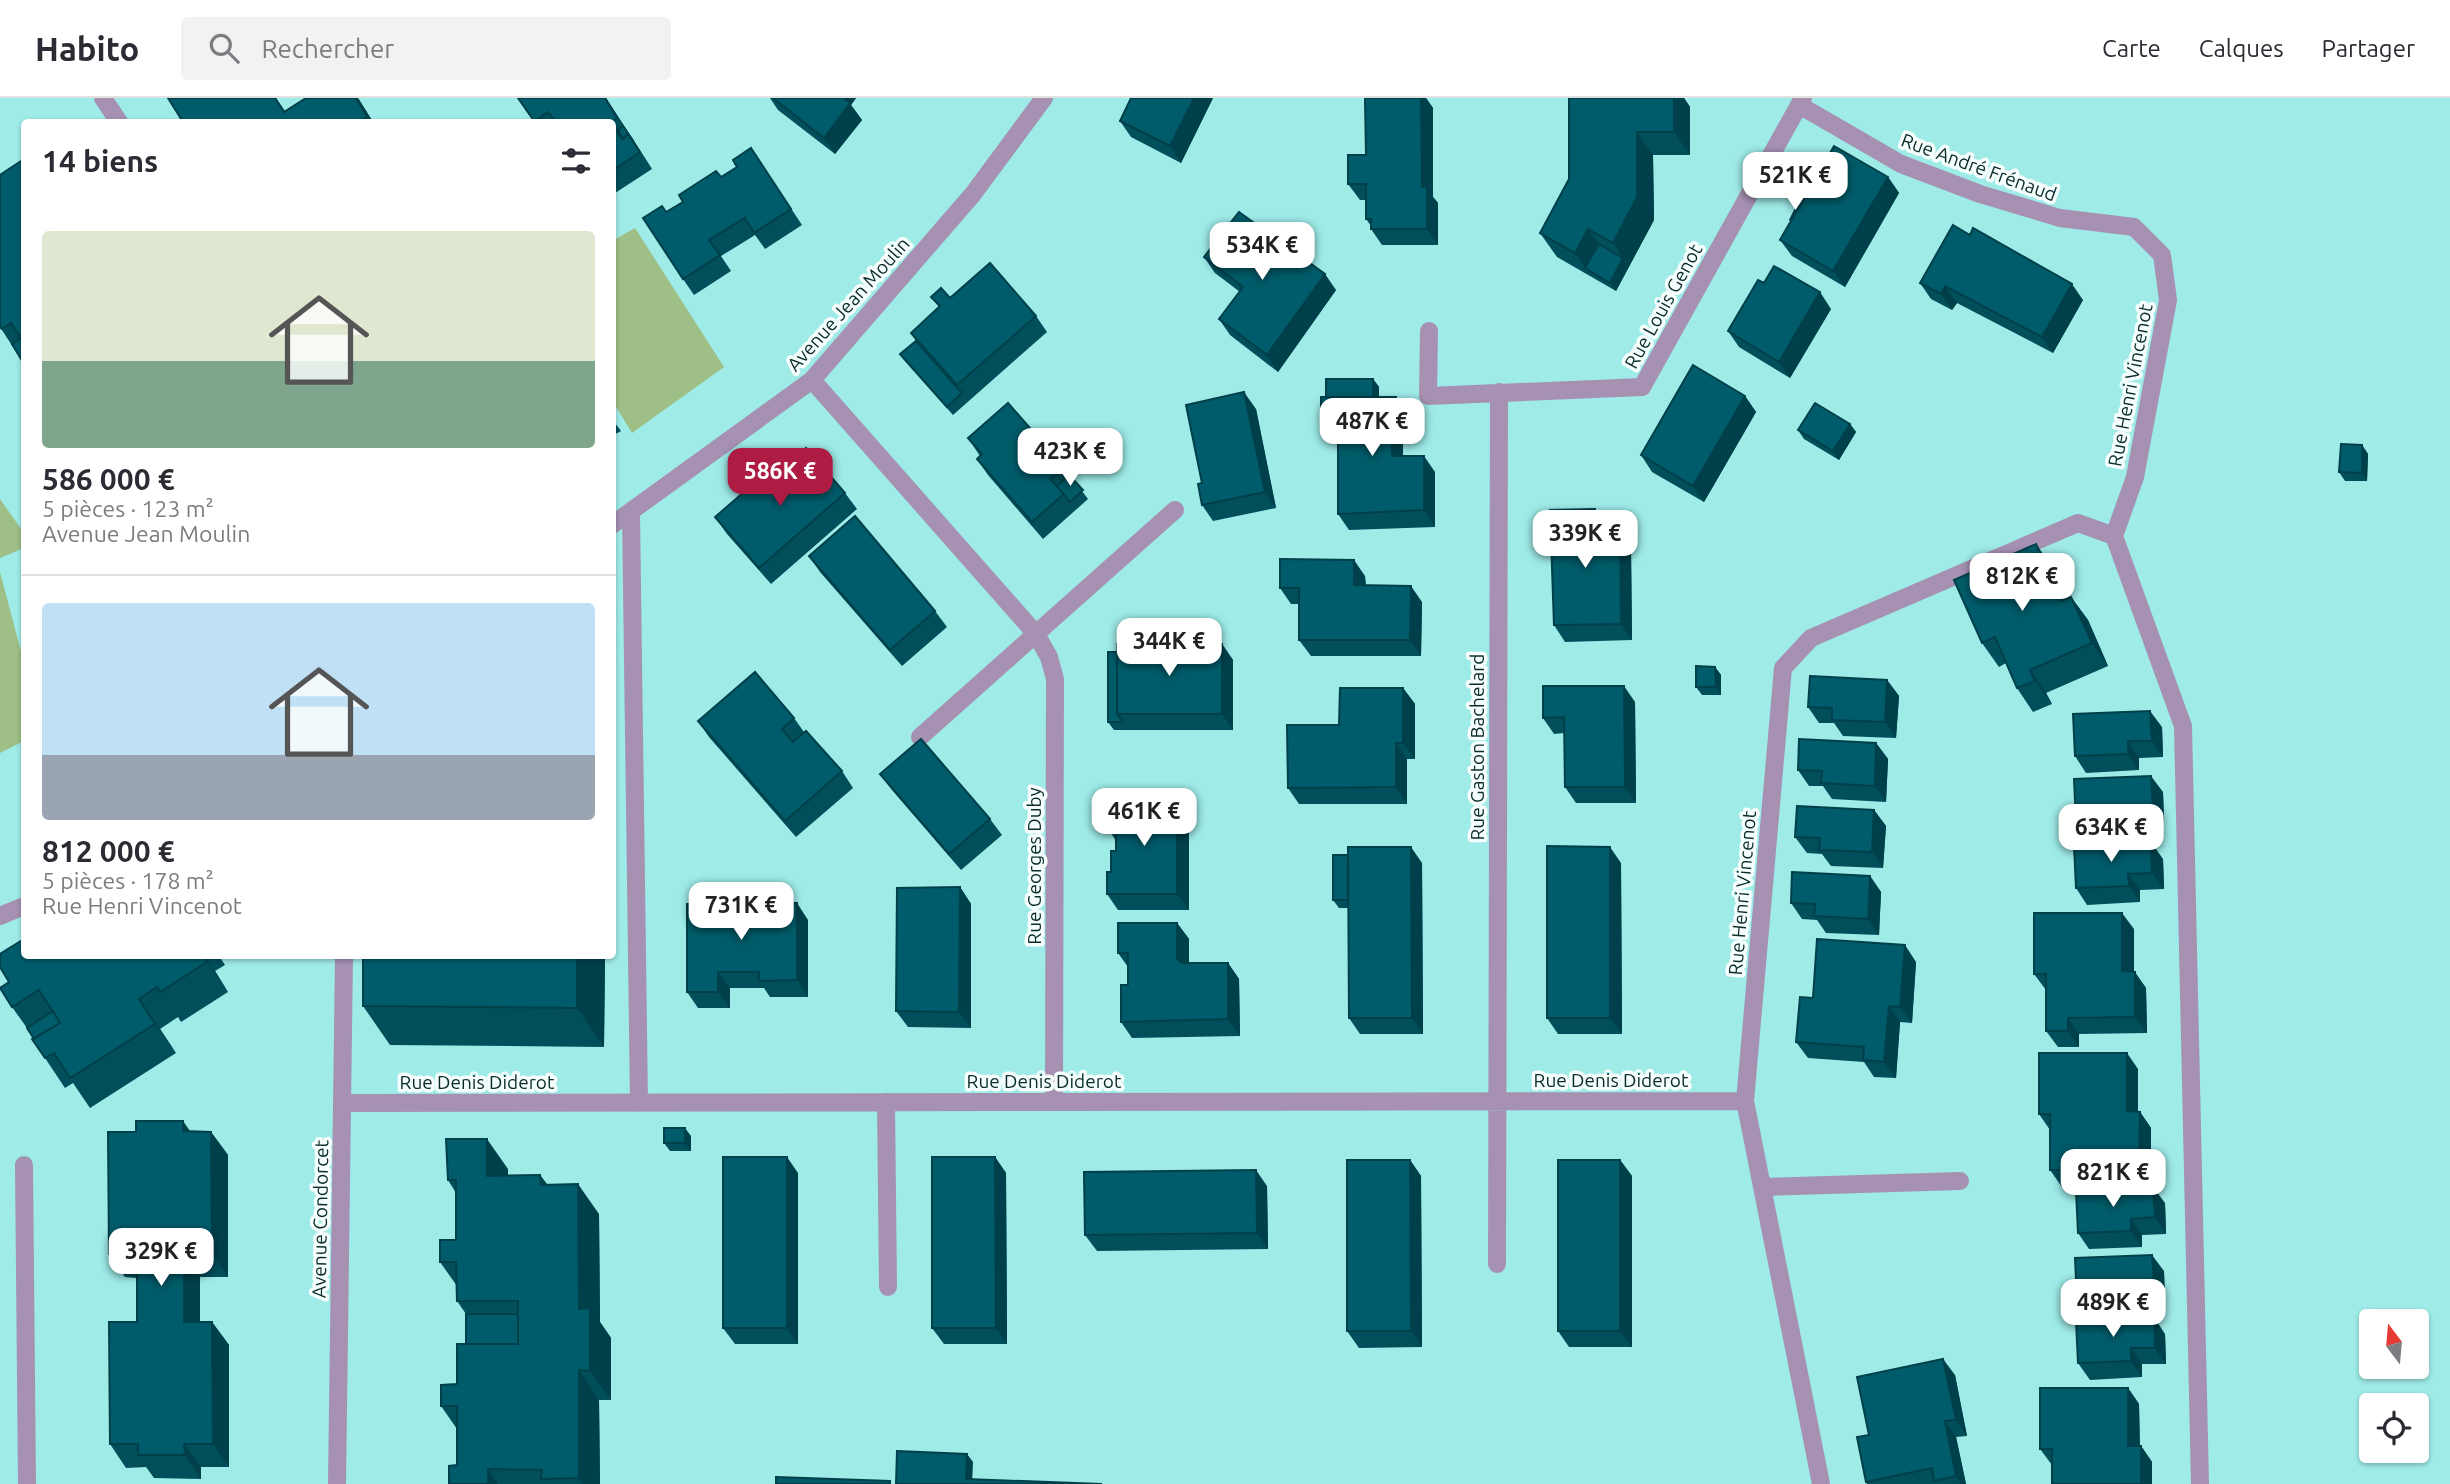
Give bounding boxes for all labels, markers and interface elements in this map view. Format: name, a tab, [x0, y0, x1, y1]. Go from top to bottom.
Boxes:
search box	[181, 17, 671, 80]
icon: search	[205, 29, 243, 67]
text: Habito	[35, 30, 139, 67]
text: Rechercher	[261, 34, 394, 63]
text: Carte	[2102, 35, 2161, 62]
text: Calques	[2199, 35, 2284, 62]
text: Partager	[2322, 35, 2415, 62]
street label: Rue André Frénaud	[1898, 129, 2060, 205]
icon: filters	[557, 142, 595, 180]
text: 14 biens	[42, 144, 158, 178]
pin: 521K €	[1738, 152, 1852, 212]
text: 521K €	[1759, 162, 1831, 187]
pin: 534K €	[1205, 222, 1319, 282]
text: 534K €	[1226, 232, 1298, 257]
street label: Avenue Jean Moulin	[782, 233, 914, 375]
street label: Rue Louis Genot	[1620, 239, 1707, 372]
icon: home	[256, 277, 382, 403]
street label: Rue Henri Vincenot	[2103, 301, 2157, 468]
pin: 487K €	[1315, 398, 1429, 458]
text: 487K €	[1336, 408, 1408, 433]
pin: 423K €	[1013, 428, 1127, 488]
text: 423K €	[1034, 438, 1106, 463]
pin: 586K €	[723, 448, 837, 508]
text: 586K €	[744, 458, 816, 483]
text: 586 000 €	[42, 462, 175, 496]
text: 5 pièces · 123 m²	[42, 496, 214, 521]
pin: 339K €	[1528, 510, 1642, 570]
text: 339K €	[1549, 520, 1621, 545]
text: Avenue Jean Moulin	[42, 521, 250, 546]
pin: 812K €	[1965, 554, 2079, 613]
text: 812K €	[1986, 563, 2058, 588]
pin: 344K €	[1112, 618, 1226, 678]
text: 344K €	[1133, 628, 1205, 653]
icon: home	[256, 649, 382, 775]
street label: Rue Gaston Bachelard	[1466, 654, 1488, 840]
street label: Rue Georges Duby	[1023, 787, 1045, 945]
pin: 461K €	[1087, 788, 1201, 848]
text: 461K €	[1108, 798, 1180, 823]
pin: 634K €	[2054, 804, 2168, 864]
street label: Rue Henri Vincenot	[1724, 809, 1760, 976]
text: 634K €	[2075, 814, 2147, 839]
text: 812 000 €	[42, 834, 175, 868]
text: 5 pièces · 178 m²	[42, 868, 214, 893]
pin: 731K €	[684, 882, 798, 942]
text: 731K €	[705, 892, 777, 917]
text: Rue Henri Vincenot	[42, 893, 242, 918]
street label: Rue Denis Diderot	[1534, 1069, 1689, 1091]
street label: Rue Denis Diderot	[967, 1070, 1122, 1092]
street label: Rue Denis Diderot	[400, 1071, 555, 1093]
street label: Avenue Condorcet	[308, 1139, 332, 1298]
pin: 821K €	[2056, 1150, 2170, 1209]
text: 821K €	[2077, 1159, 2149, 1184]
pin: 329K €	[104, 1228, 218, 1288]
text: 329K €	[125, 1238, 197, 1263]
pin: 489K €	[2056, 1280, 2170, 1339]
text: 489K €	[2077, 1289, 2149, 1314]
north arrow	[2359, 1309, 2429, 1379]
map controls	[2359, 1309, 2429, 1463]
button: locate	[2359, 1393, 2429, 1463]

